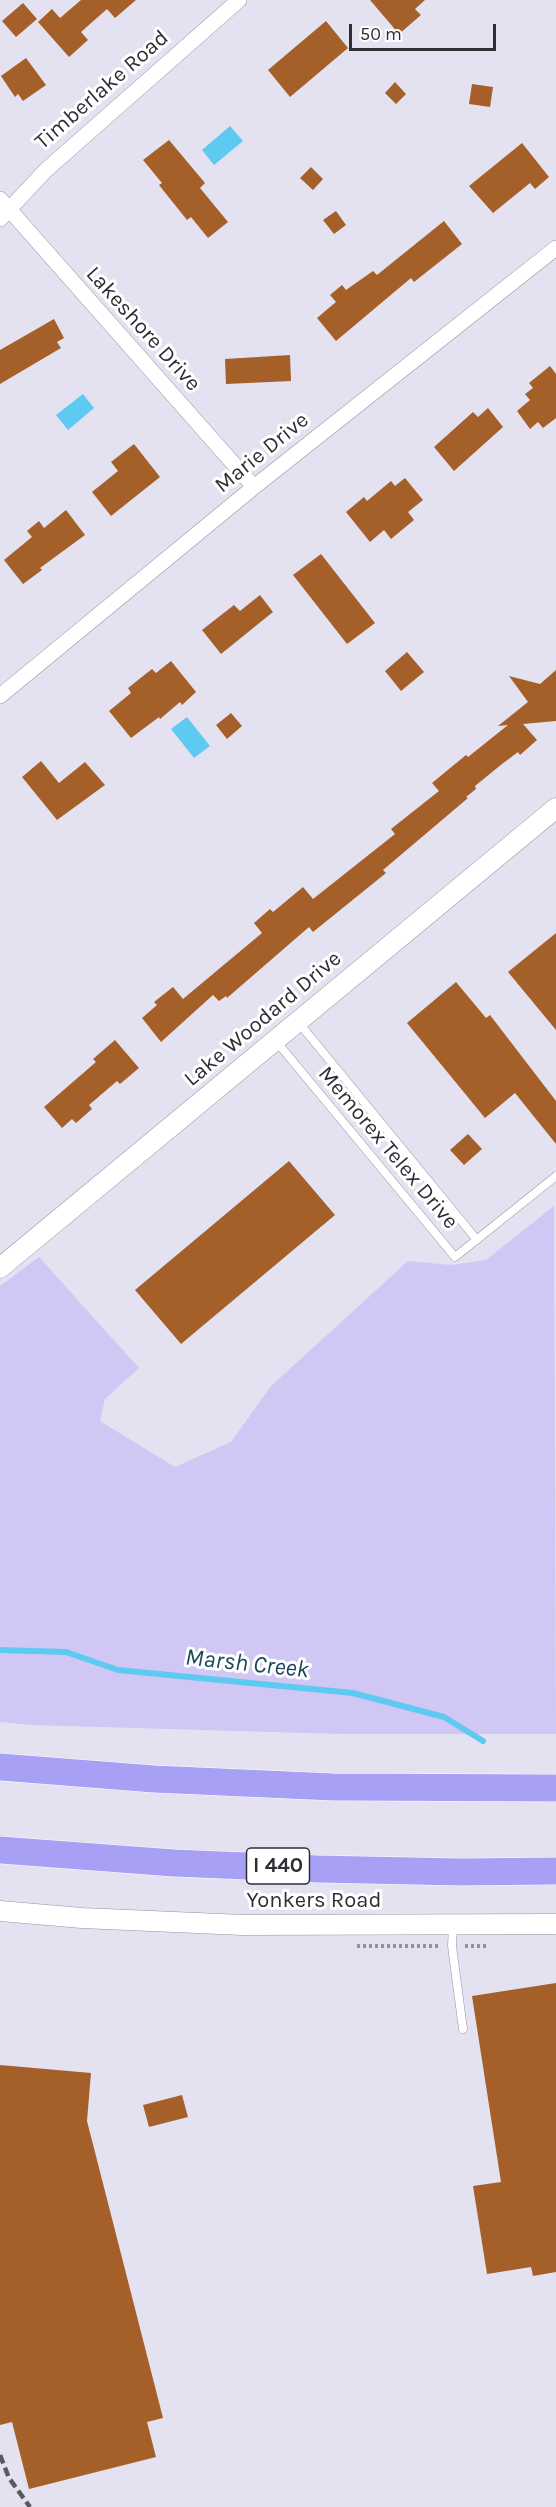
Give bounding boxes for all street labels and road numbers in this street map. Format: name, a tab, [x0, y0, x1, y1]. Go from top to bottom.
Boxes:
street label: Timberlake Road	[30, 25, 174, 155]
street label: Lakeshore Drive	[80, 261, 206, 397]
street label: Marie Drive	[210, 407, 314, 499]
street label: Lake Woodard Drive	[179, 946, 347, 1092]
street label: Memorex Telex Drive	[312, 1061, 464, 1235]
road number: I 440	[246, 1848, 310, 1884]
street label: Yonkers Road	[246, 1888, 382, 1914]

